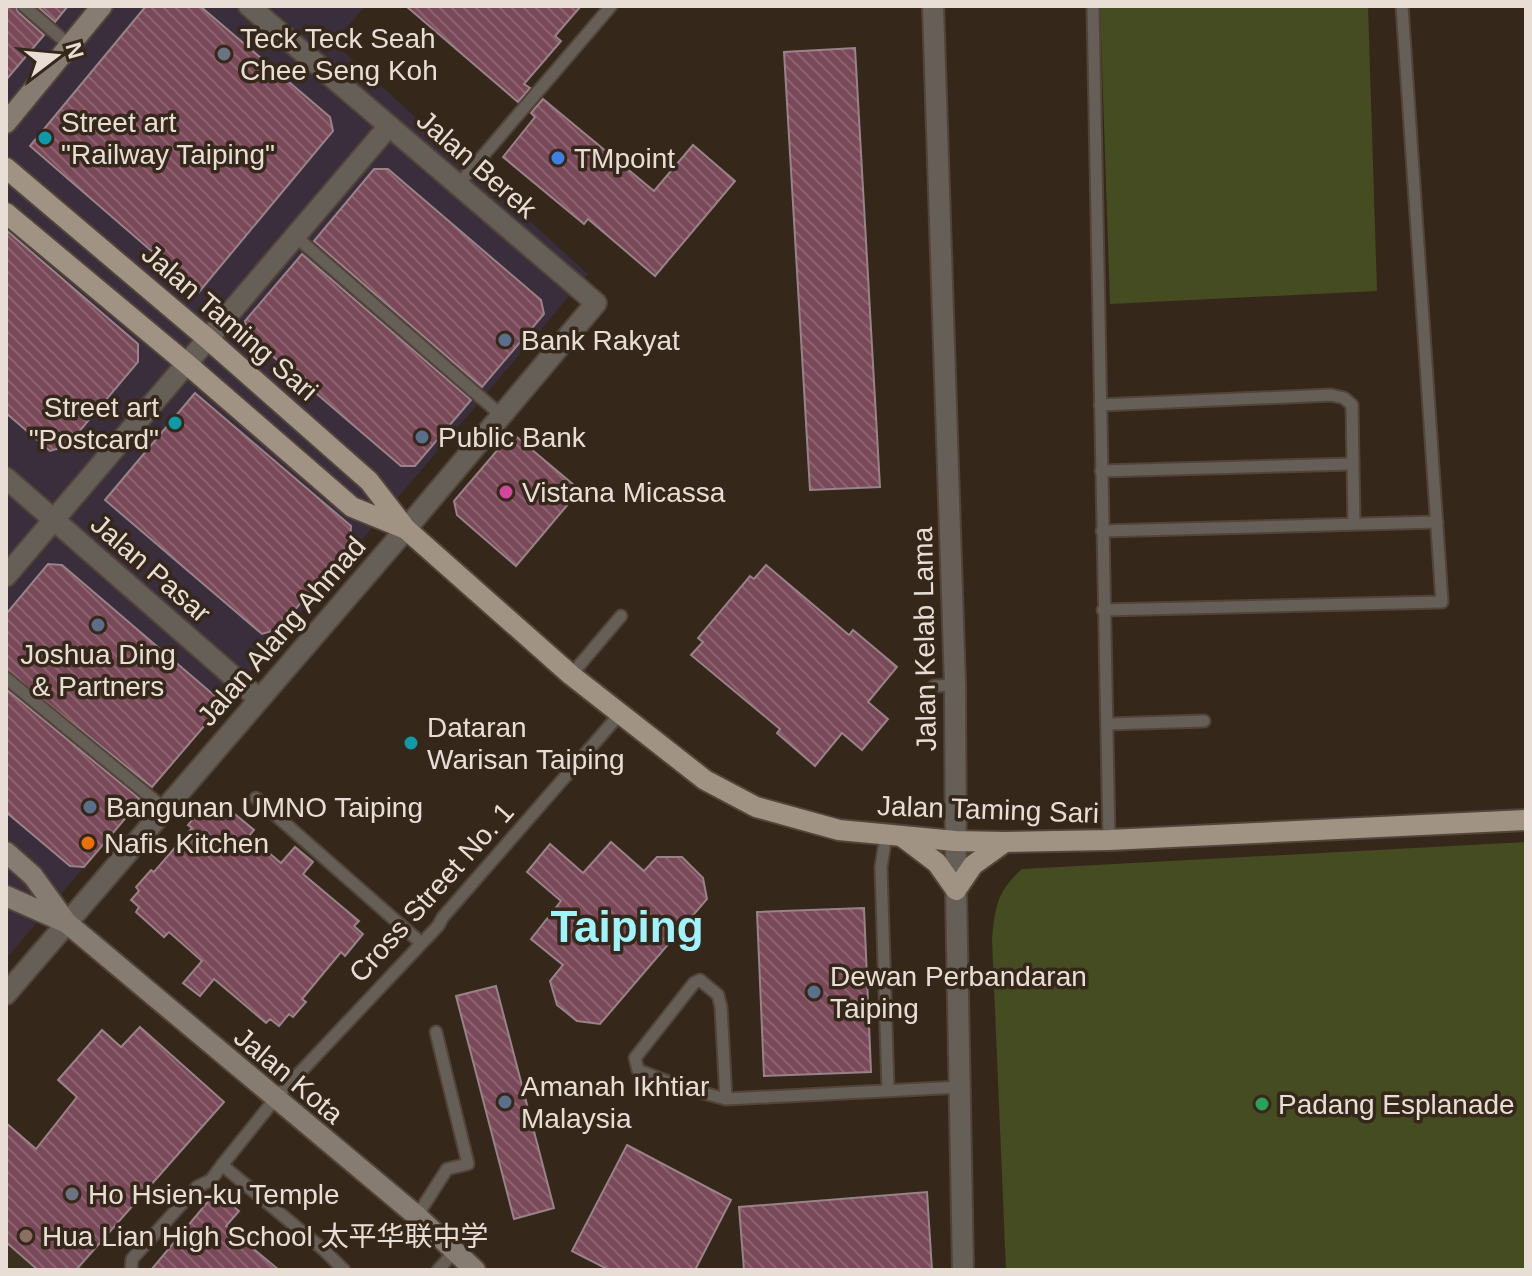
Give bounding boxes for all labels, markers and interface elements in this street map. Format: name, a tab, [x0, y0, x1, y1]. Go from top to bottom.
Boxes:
north arrow	[16, 16, 96, 96]
place label: Teck Teck Seah Chee Seng Koh	[240, 23, 438, 86]
text: N	[61, 40, 89, 62]
marker: Teck Teck Seah Chee Seng Koh	[215, 45, 233, 63]
street label: Jalan Berek	[411, 104, 543, 225]
place label: Street art "Railway Taiping"	[61, 107, 275, 170]
marker: Street art "Railway Taiping"	[36, 129, 54, 147]
place label: TMpoint	[574, 143, 675, 174]
marker: TMpoint	[549, 149, 567, 167]
street label: Jalan Taming Sari	[136, 238, 324, 407]
place label: Bank Rakyat	[521, 325, 680, 356]
marker: Bank Rakyat	[496, 331, 514, 349]
place label: Street art "Postcard"	[29, 392, 159, 455]
marker: Street art "Postcard"	[166, 414, 184, 432]
place label: Public Bank	[438, 422, 587, 453]
marker: Public Bank	[413, 428, 431, 446]
place label: Vistana Micassa	[522, 477, 726, 508]
marker: Vistana Micassa	[497, 483, 515, 501]
street label: Jalan Pasar	[85, 508, 217, 629]
street label: Jalan Kelab Lama	[907, 526, 942, 751]
street label: Jalan Alang Ahmad	[191, 531, 372, 732]
marker: Joshua Ding & Partners	[89, 616, 107, 634]
place label: Joshua Ding & Partners	[20, 639, 176, 702]
place label: Dataran Warisan Taiping	[427, 712, 625, 775]
marker: Dataran Warisan Taiping	[402, 734, 420, 752]
street label: Jalan Taming Sari	[876, 790, 1099, 829]
place label: Bangunan UMNO Taiping	[106, 792, 423, 823]
street label: Cross Street No. 1	[343, 796, 520, 988]
marker: Bangunan UMNO Taiping	[81, 798, 99, 816]
place label: Nafis Kitchen	[104, 828, 269, 859]
marker: Nafis Kitchen	[79, 834, 97, 852]
district label: Taiping	[550, 902, 704, 951]
place label: Dewan Perbandaran Taiping	[830, 961, 1087, 1024]
marker: Dewan Perbandaran Taiping	[805, 983, 823, 1001]
street label: Jalan Kota	[228, 1021, 350, 1130]
place label: Amanah Ikhtiar Malaysia	[521, 1071, 709, 1134]
place label: Padang Esplanade	[1278, 1089, 1515, 1120]
marker: Amanah Ikhtiar Malaysia	[496, 1093, 514, 1111]
marker: Padang Esplanade	[1253, 1095, 1271, 1113]
place label: Ho Hsien-ku Temple	[88, 1179, 340, 1210]
marker: Ho Hsien-ku Temple	[63, 1185, 81, 1203]
place label: Hua Lian High School 太平华联中学	[42, 1221, 489, 1252]
marker: Hua Lian High School 太平华联中学	[17, 1227, 35, 1245]

